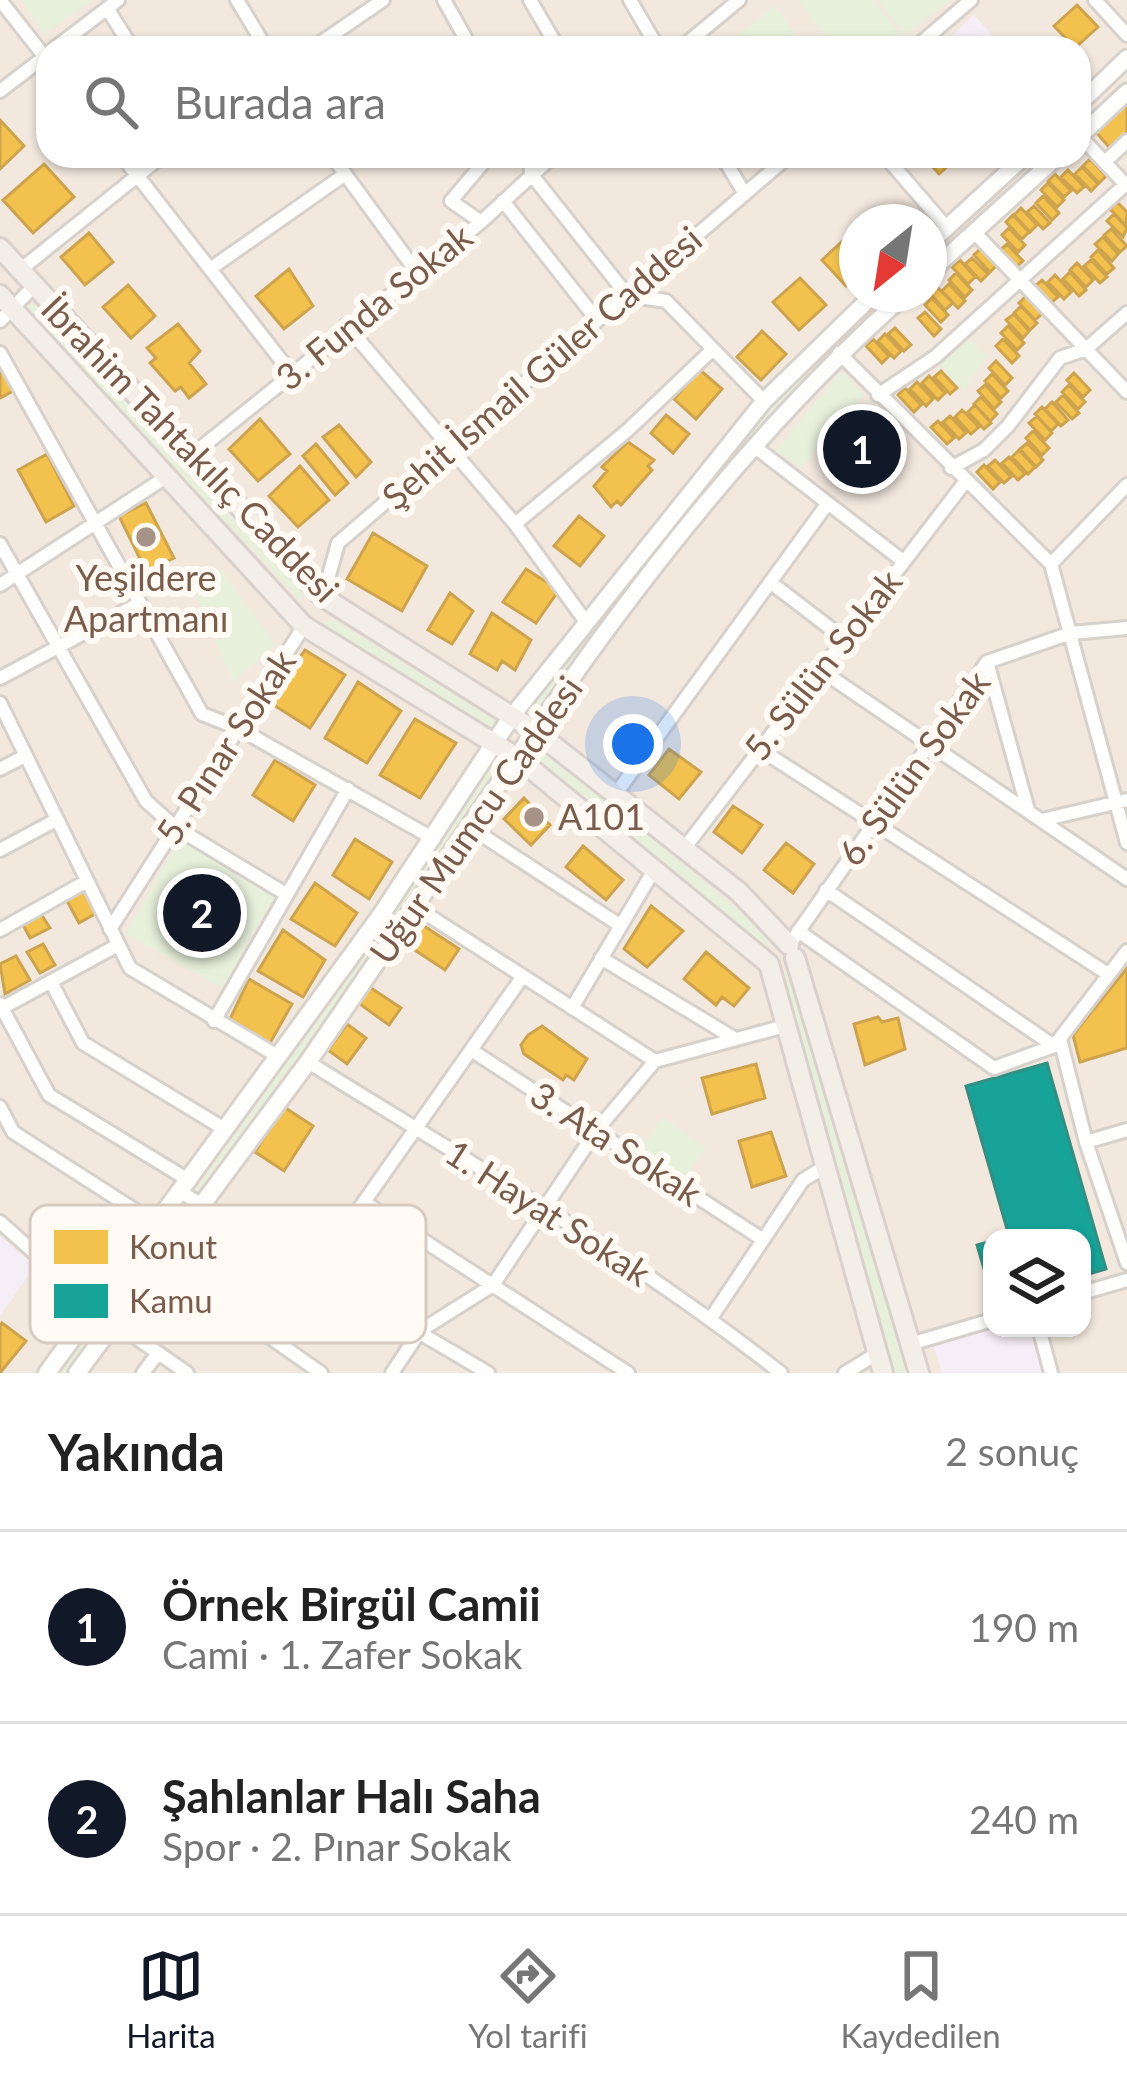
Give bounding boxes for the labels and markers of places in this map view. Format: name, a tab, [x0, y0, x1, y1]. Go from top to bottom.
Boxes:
pin: 1	[823, 404, 901, 494]
marker: Yeşildere Apartmanı	[133, 524, 159, 550]
place label: Yeşildere Apartmanı	[64, 555, 228, 640]
place label: A101	[558, 794, 645, 838]
marker: A101	[521, 804, 547, 830]
pin: 2	[163, 868, 241, 958]

